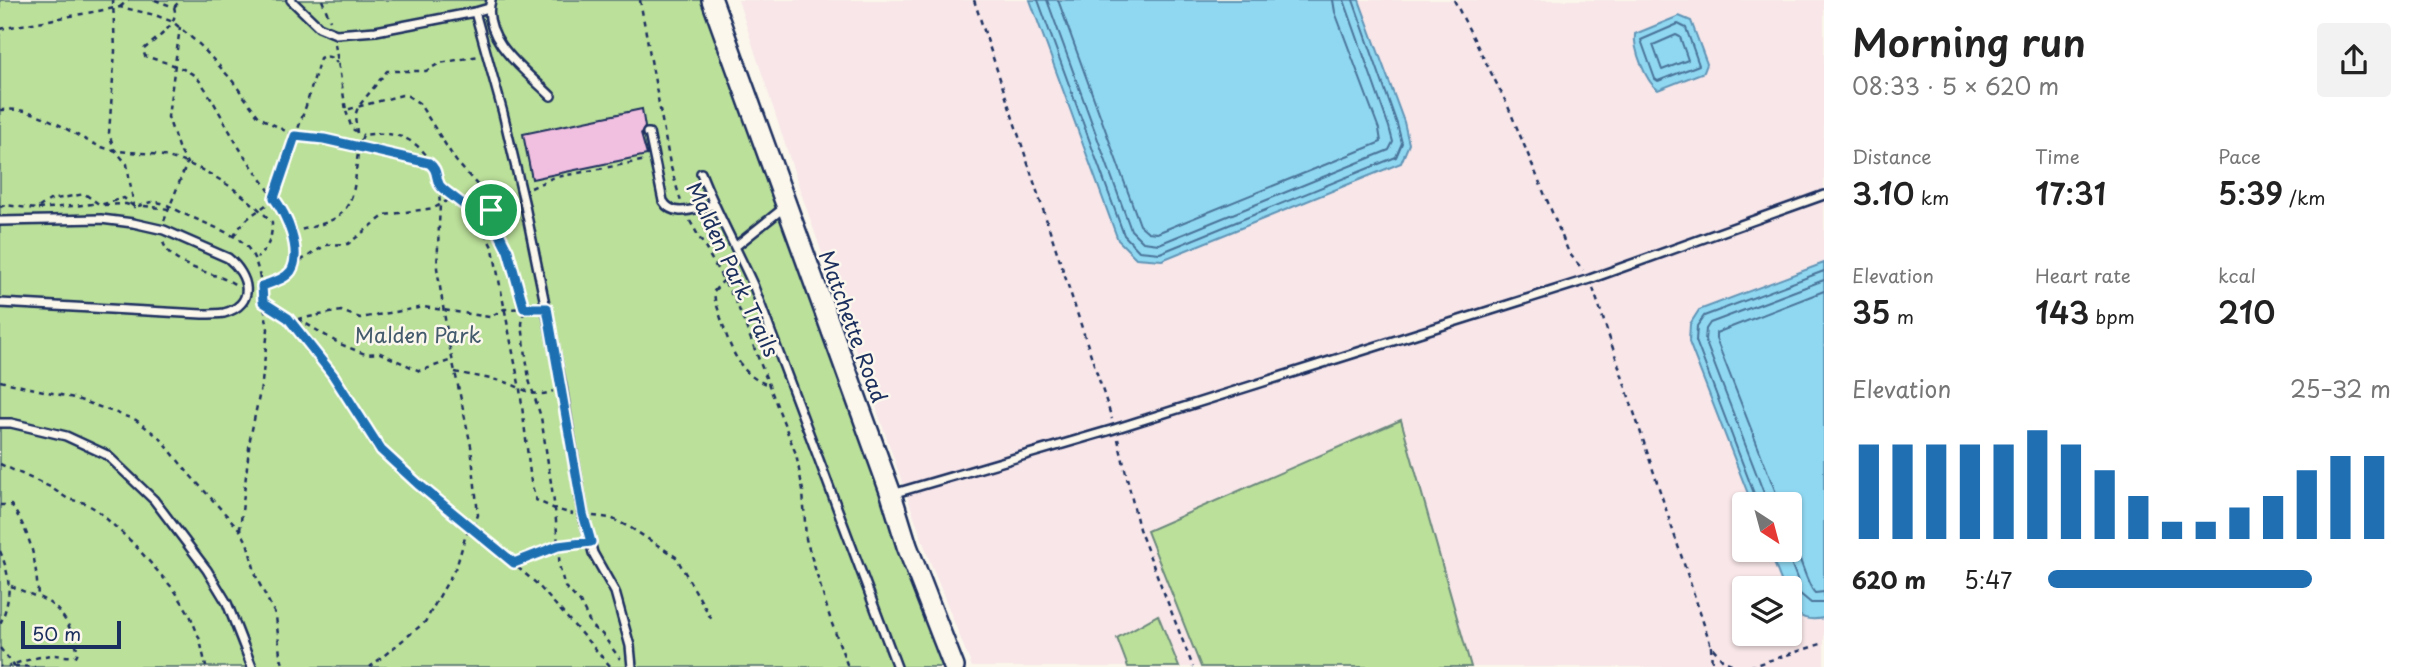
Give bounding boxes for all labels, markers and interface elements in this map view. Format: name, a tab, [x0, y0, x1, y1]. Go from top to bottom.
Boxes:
text: Morning run	[1852, 13, 2086, 70]
button: share	[2317, 23, 2391, 97]
text: 08:33 · 5 × 620 m	[1852, 68, 2059, 103]
text: Distance	[1852, 142, 1932, 170]
text: Time	[2035, 142, 2080, 170]
text: Pace	[2218, 142, 2261, 170]
text: 3.10	[1852, 170, 1914, 215]
text: 17:31	[2035, 170, 2106, 215]
text: 5:39	[2218, 170, 2283, 215]
street label: Malden Park Trails	[679, 176, 789, 362]
pin	[461, 180, 521, 240]
text: km	[1914, 183, 1949, 211]
text: /km	[2283, 183, 2325, 211]
icon: arrive	[472, 191, 510, 229]
street label: Matchette Road	[812, 245, 896, 407]
text: Elevation	[1852, 261, 1934, 289]
text: Heart rate	[2035, 261, 2131, 289]
text: kcal	[2218, 261, 2256, 289]
text: 35	[1852, 289, 1891, 334]
text: 143	[2035, 289, 2089, 334]
text: 210	[2218, 289, 2275, 334]
text: m	[1891, 302, 1914, 330]
text: bpm	[2089, 302, 2135, 330]
park label: Malden Park	[355, 318, 481, 350]
text: Elevation	[1852, 371, 1951, 406]
text: 25–32 m	[2290, 371, 2391, 406]
north arrow	[1732, 492, 1802, 562]
map controls	[1732, 492, 1802, 646]
text: 620 m	[1852, 562, 1926, 597]
text: 5:47	[1964, 562, 2012, 597]
button: layers	[1732, 576, 1802, 646]
scale bar	[21, 618, 121, 650]
text: 50 m	[32, 619, 81, 647]

